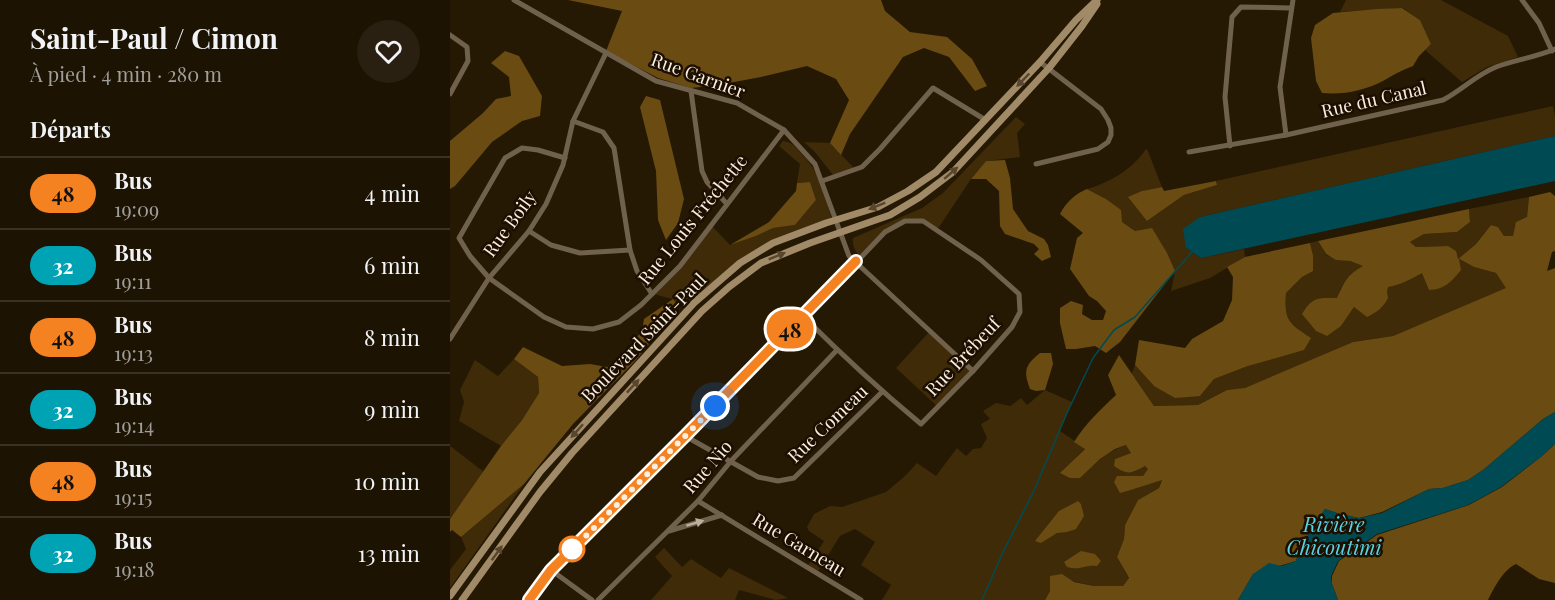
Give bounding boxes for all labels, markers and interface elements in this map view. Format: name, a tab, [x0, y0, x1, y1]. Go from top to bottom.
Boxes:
text: Saint-Paul / Cimon	[30, 19, 278, 56]
button: heart	[357, 20, 420, 83]
street label: Rue Garnier	[648, 47, 749, 103]
text: À pied · 4 min · 280 m	[30, 60, 222, 87]
one-way arrow	[1016, 72, 1030, 87]
street label: Rue du Canal	[1319, 75, 1429, 123]
text: Départs	[30, 114, 111, 144]
street label: Rue Louis Fréchette	[632, 149, 752, 289]
text: Bus	[114, 165, 152, 195]
one-way arrow	[943, 167, 958, 180]
text: 4 min	[365, 178, 420, 208]
text: 48	[52, 179, 74, 207]
street label: Rue Boily	[477, 185, 541, 261]
text: 19:09	[114, 195, 159, 222]
one-way arrow	[868, 202, 886, 211]
text: Bus	[114, 237, 152, 267]
text: 6 min	[364, 250, 420, 280]
text: 32	[52, 251, 74, 279]
one-way arrow	[768, 251, 786, 261]
text: 19:11	[114, 267, 152, 294]
street label: Boulevard Saint-Paul	[575, 268, 711, 407]
text: Bus	[114, 309, 152, 339]
line badge: 48	[763, 310, 817, 348]
street label: Rue Brébeuf	[920, 310, 1006, 401]
text: 48	[779, 315, 801, 343]
text: 8 min	[364, 322, 420, 352]
text: 48	[52, 323, 74, 351]
text: 19:13	[114, 339, 153, 366]
one-way arrow	[626, 379, 640, 393]
street label: Rue Comeau	[782, 379, 873, 468]
text: Bus	[114, 381, 152, 411]
your location	[700, 391, 730, 421]
text: 9 min	[364, 394, 420, 424]
text: 32	[52, 395, 74, 423]
text: 19:14	[114, 411, 154, 438]
one-way arrow	[570, 424, 584, 439]
street label: Rue Nio	[677, 434, 737, 498]
text: Bus	[114, 453, 152, 483]
text: 10 min	[354, 466, 420, 496]
text: 48	[52, 467, 74, 495]
text: 19:15	[114, 483, 152, 510]
street label: Rue Garneau	[749, 507, 851, 582]
water label: Rivière Chicoutimi	[1287, 510, 1382, 560]
one-way arrow	[686, 518, 704, 527]
text: Bus	[114, 525, 152, 555]
unlabelled marker	[559, 536, 585, 562]
text: 13 min	[358, 538, 420, 568]
text: 32	[52, 539, 74, 567]
one-way arrow	[490, 545, 502, 560]
text: 19:18	[114, 555, 155, 582]

